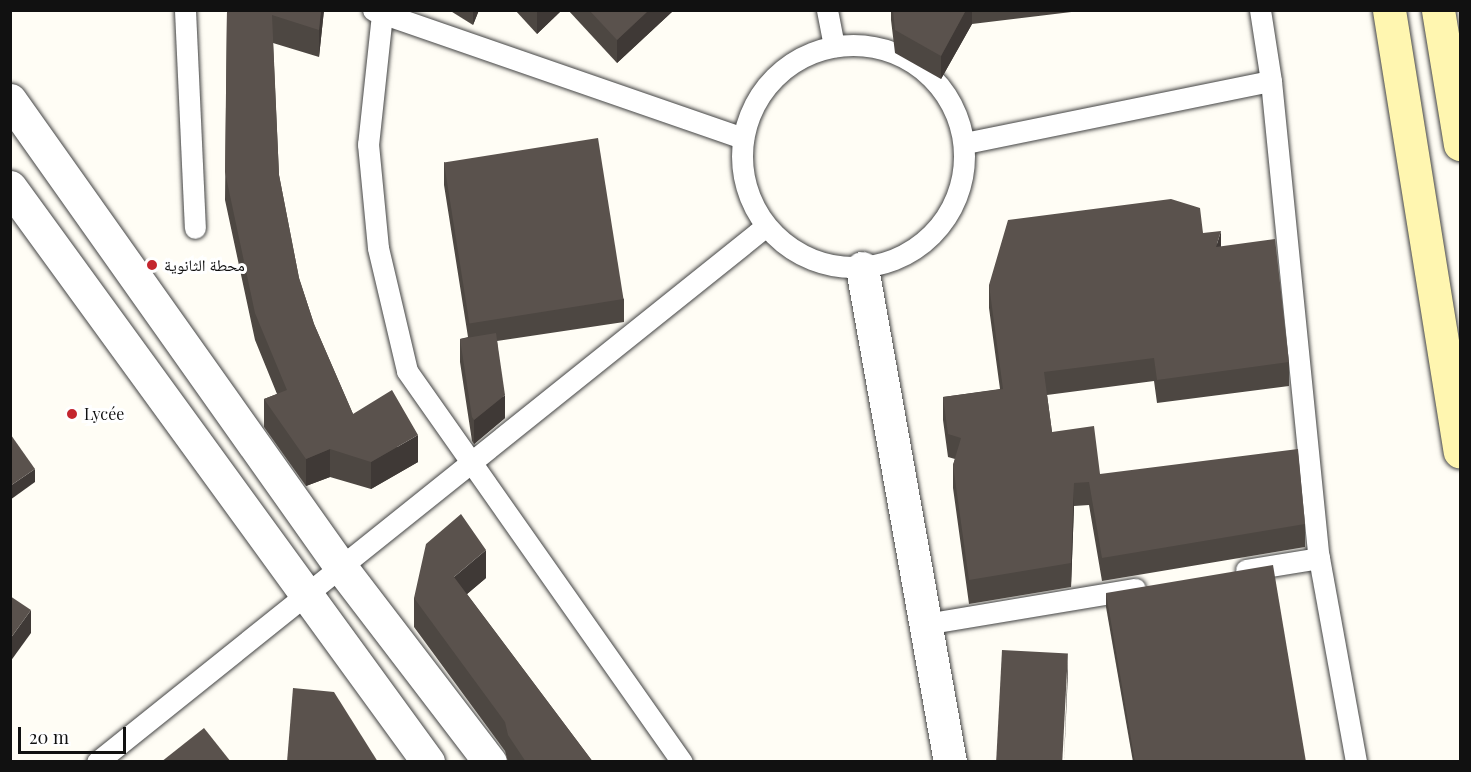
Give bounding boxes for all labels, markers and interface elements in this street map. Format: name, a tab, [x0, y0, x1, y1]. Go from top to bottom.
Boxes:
place label: محطة الثانوية	[164, 255, 245, 275]
marker: محطة الثانوية	[145, 258, 159, 272]
place label: Lycée	[84, 404, 124, 424]
marker: Lycée	[65, 407, 79, 421]
scale bar	[21, 715, 129, 753]
text: 20 m	[29, 725, 69, 749]

